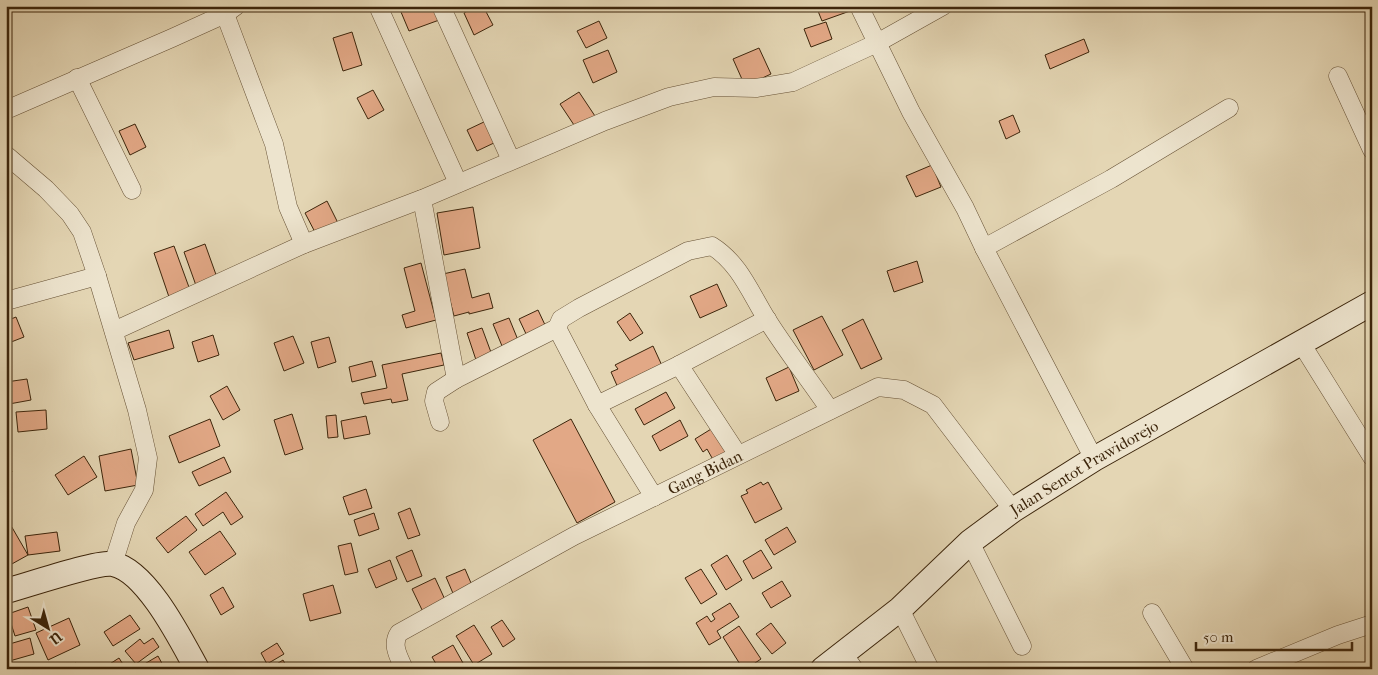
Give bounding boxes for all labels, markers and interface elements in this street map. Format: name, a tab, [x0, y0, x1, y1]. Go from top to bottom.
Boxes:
street label: Jalan Sentot Prawidorejo	[1005, 416, 1162, 521]
street label: Gang Bidan	[665, 446, 746, 499]
north arrow	[22, 602, 72, 652]
scale bar	[1196, 620, 1352, 652]
text: U	[46, 627, 66, 648]
text: 50 m	[1203, 628, 1234, 646]

